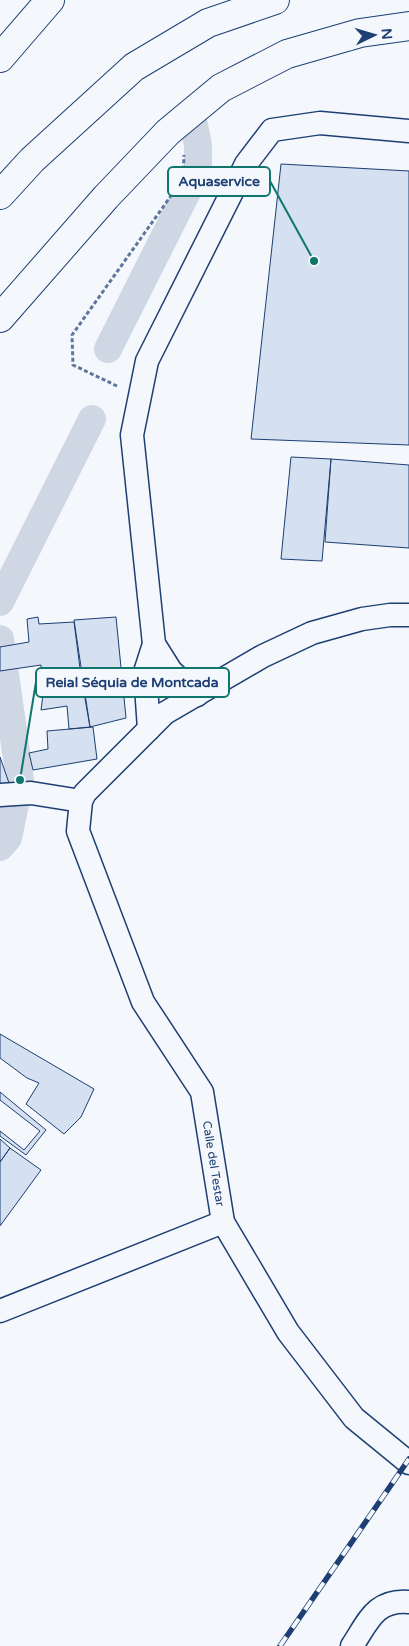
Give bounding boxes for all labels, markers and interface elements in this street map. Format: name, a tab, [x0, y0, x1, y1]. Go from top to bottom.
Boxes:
north arrow	[349, 10, 399, 60]
text: N	[377, 28, 395, 40]
callout: Aquaservice	[168, 167, 270, 196]
text: Aquaservice	[178, 173, 260, 190]
callout: Reial Séquia de Montcada	[36, 668, 229, 697]
text: Reial Séquia de Montcada	[45, 674, 219, 691]
street label: Calle del Testar	[200, 1120, 227, 1208]

